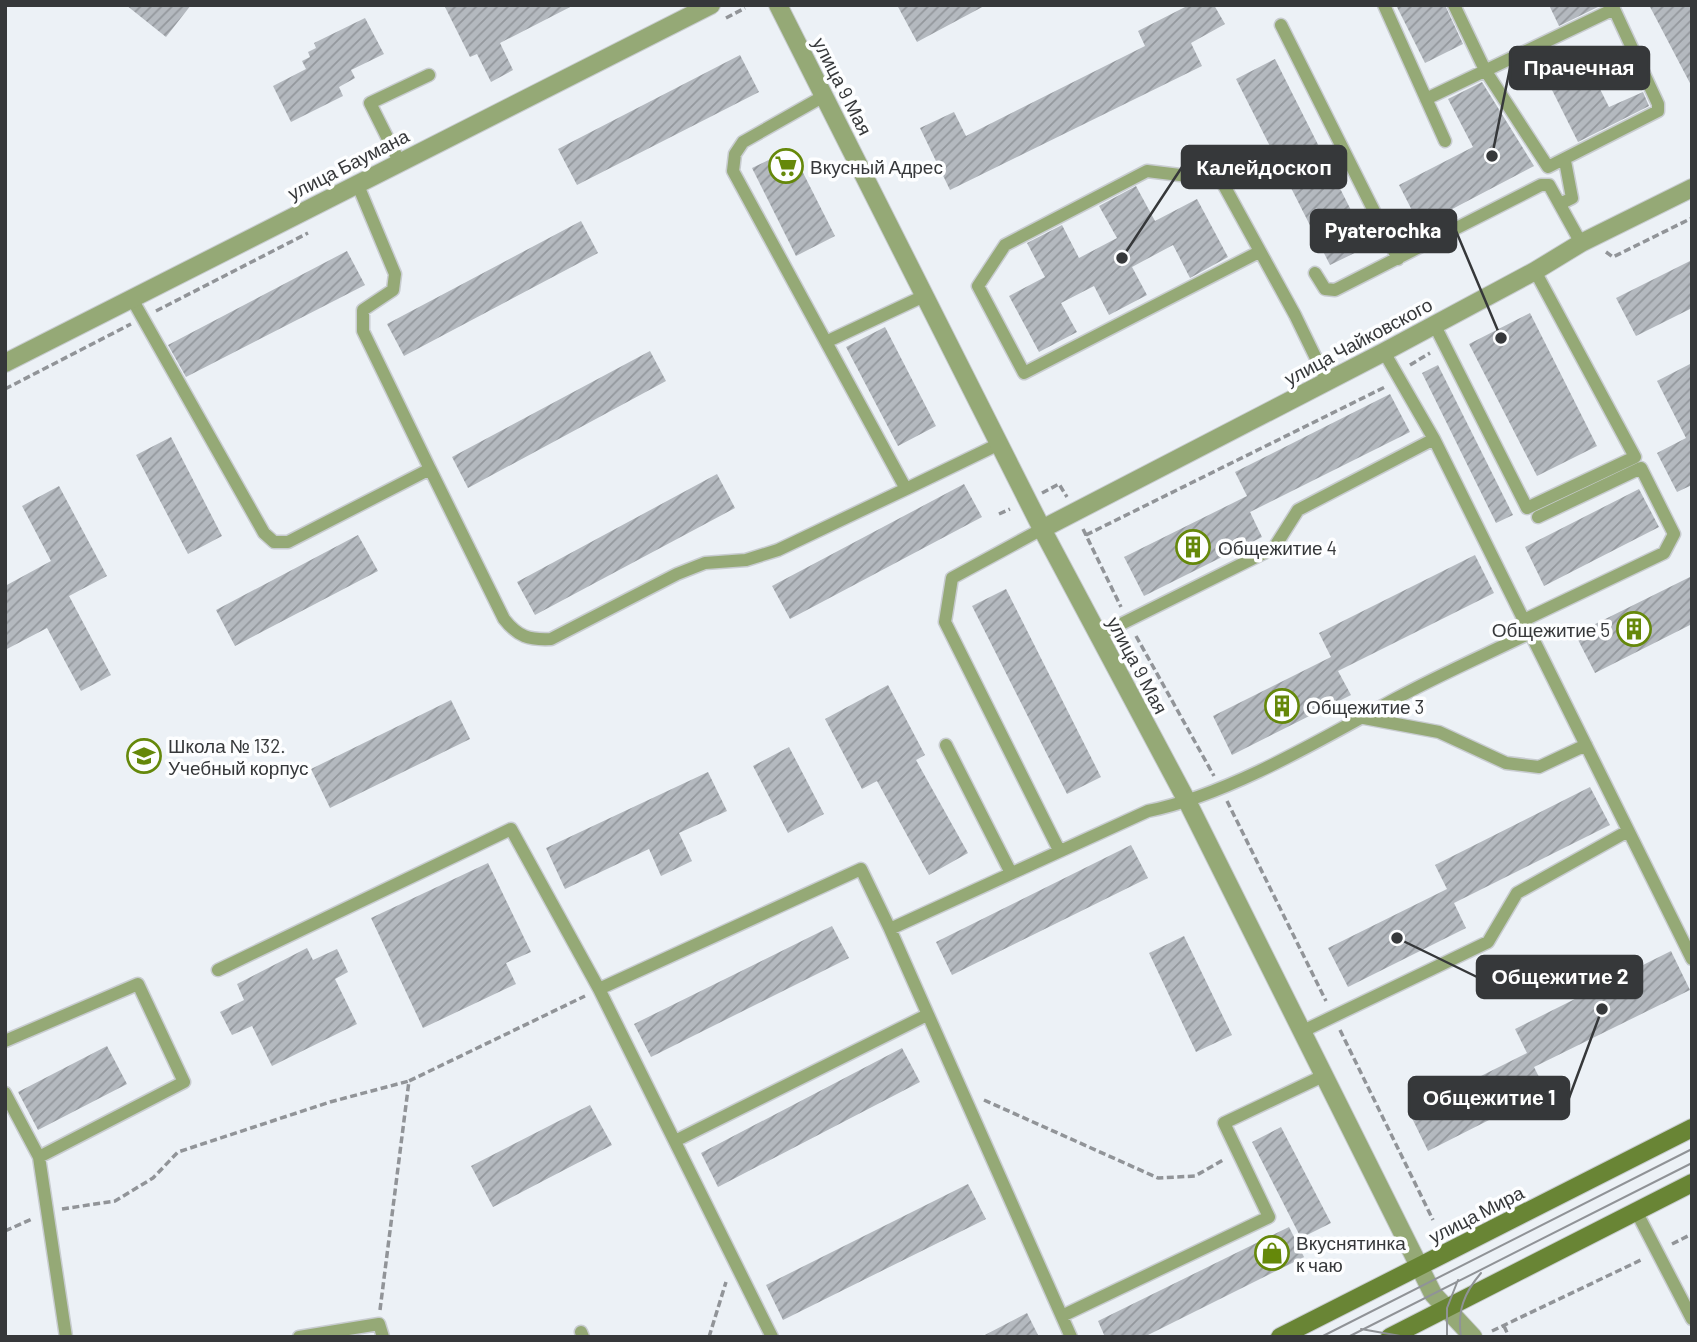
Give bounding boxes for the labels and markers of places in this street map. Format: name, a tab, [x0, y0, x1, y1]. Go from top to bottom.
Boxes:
callout: Прачечная	[1510, 47, 1649, 89]
callout: Калейдоскоп	[1182, 146, 1346, 188]
supermarket icon: Вкусный Адрес	[767, 147, 805, 185]
place label: Вкусный Адрес	[810, 155, 943, 178]
callout: Pyaterochka	[1311, 210, 1456, 252]
building icon: Общежитие 4	[1174, 528, 1212, 566]
place label: Общежитие 4	[1218, 536, 1337, 559]
building icon: Общежитие 5	[1615, 610, 1653, 648]
place label: Общежитие 5	[1492, 618, 1610, 641]
building icon: Общежитие 3	[1263, 687, 1301, 725]
place label: Общежитие 3	[1306, 695, 1424, 718]
place label: Школа № 132. Учебный корпус	[168, 734, 309, 779]
school or university icon: Школа № 132. Учебный корпус	[125, 737, 163, 775]
callout: Общежитие 2	[1477, 956, 1642, 998]
callout: Общежитие 1	[1409, 1077, 1569, 1119]
place label: Вкуснятинка к чаю	[1296, 1231, 1406, 1276]
shop icon: Вкуснятинка к чаю	[1253, 1234, 1291, 1272]

